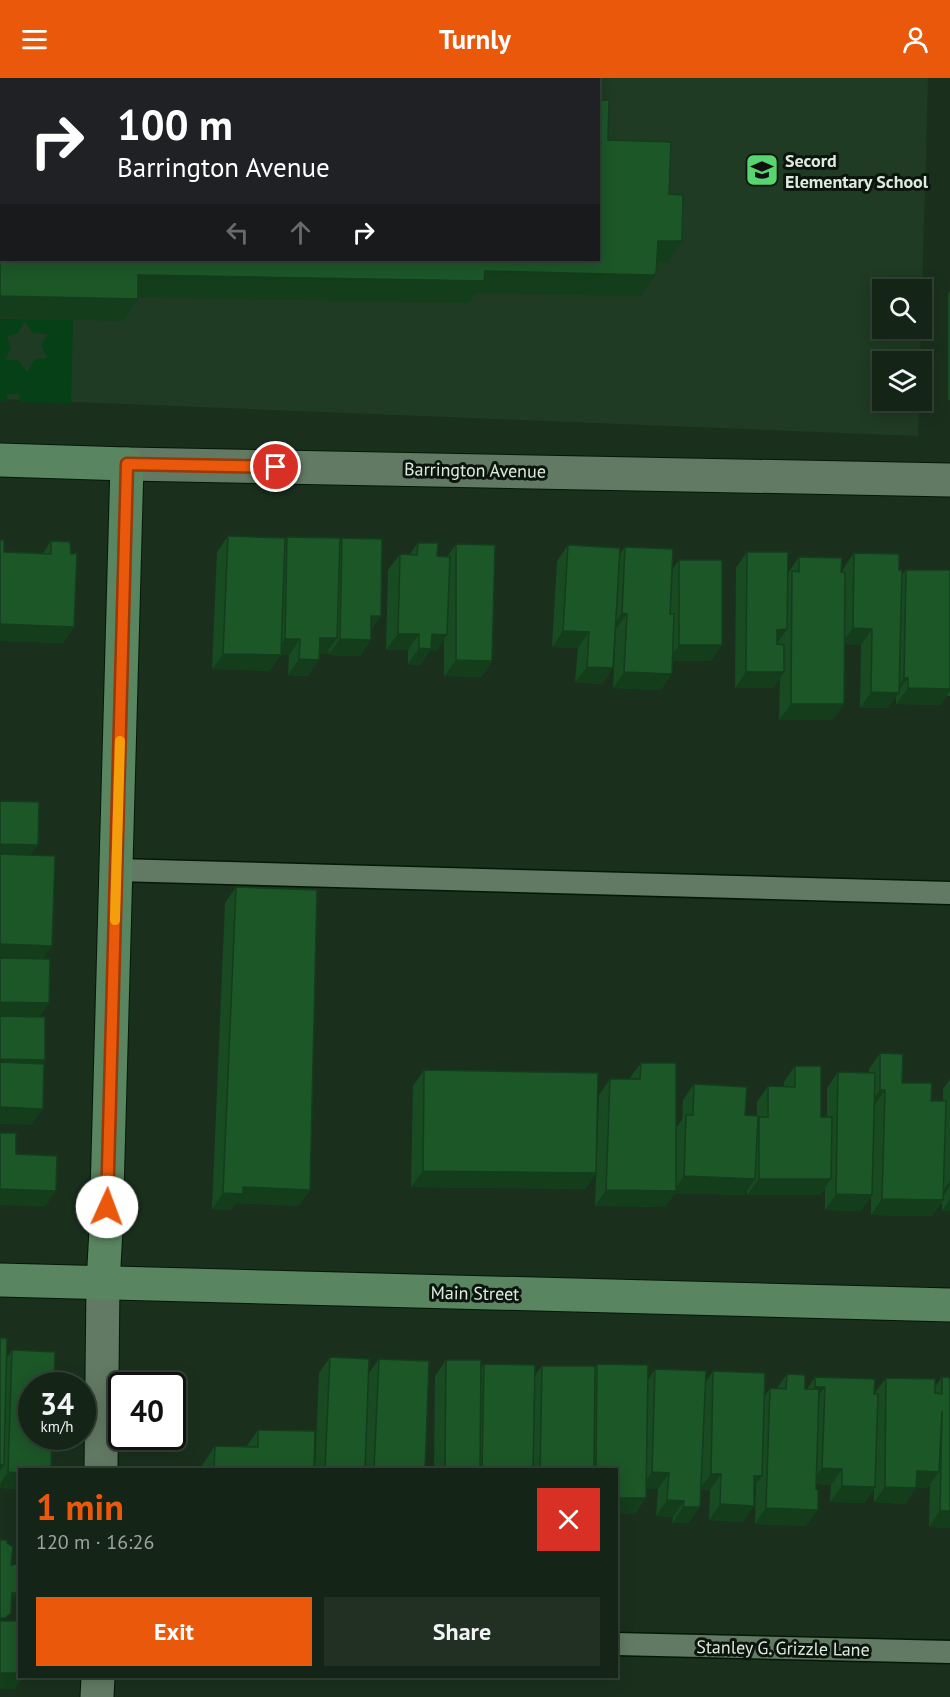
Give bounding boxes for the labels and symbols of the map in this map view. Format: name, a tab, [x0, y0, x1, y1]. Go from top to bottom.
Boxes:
place label: Secord Elementary School	[785, 149, 929, 193]
school or university icon: Secord Elementary School	[744, 152, 780, 188]
pin	[250, 441, 301, 492]
street label: Barrington Avenue	[404, 457, 546, 483]
position arrow	[75, 1175, 139, 1239]
street label: Main Street	[430, 1281, 520, 1305]
speed limit sign: 40	[108, 1372, 186, 1450]
street label: Stanley G. Grizzle Lane	[696, 1635, 870, 1661]

